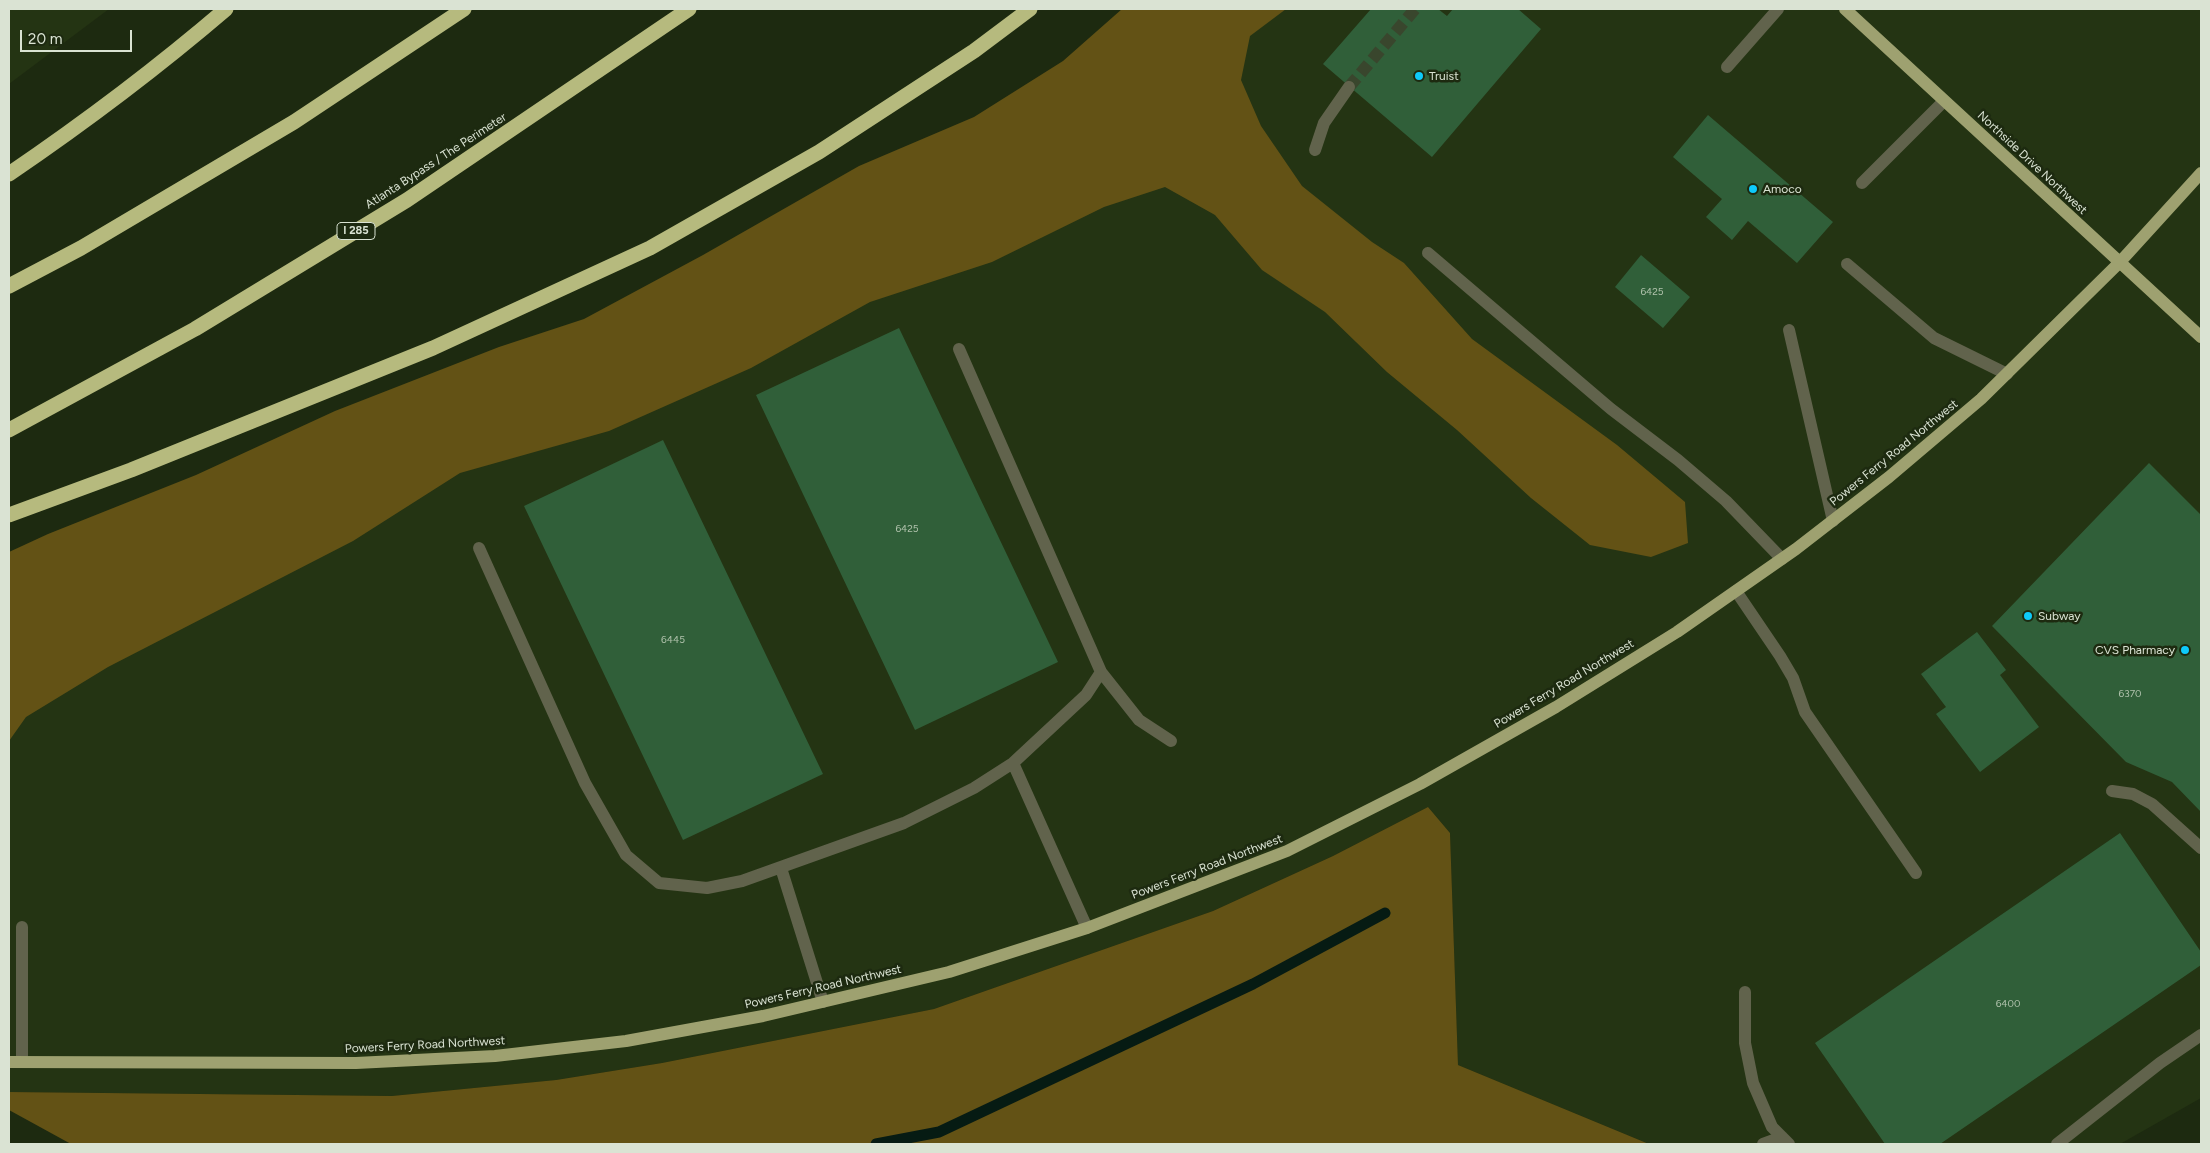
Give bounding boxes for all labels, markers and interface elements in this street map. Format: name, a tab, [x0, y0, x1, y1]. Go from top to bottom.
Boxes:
scale bar	[22, 20, 135, 52]
text: 20 m	[28, 30, 62, 48]
place label: Truist	[1429, 69, 1459, 83]
marker: Truist	[1413, 70, 1425, 82]
street label: Northside Drive Northwest	[1974, 108, 2090, 218]
street label: Atlanta Bypass / The Perimeter	[363, 110, 509, 212]
place label: Amoco	[1763, 182, 1802, 196]
marker: Amoco	[1747, 183, 1759, 195]
road number: I 285	[337, 222, 375, 240]
house number: 6425	[1640, 286, 1664, 298]
street label: Powers Ferry Road Northwest	[1827, 397, 1961, 509]
house number: 6425	[895, 523, 919, 535]
place label: Subway	[2038, 609, 2081, 623]
marker: Subway	[2022, 610, 2034, 622]
house number: 6445	[661, 634, 685, 646]
street label: Powers Ferry Road Northwest	[1492, 637, 1636, 731]
place label: CVS Pharmacy	[2095, 643, 2175, 657]
marker: CVS Pharmacy	[2179, 644, 2191, 656]
house number: 6370	[2119, 688, 2141, 700]
street label: Powers Ferry Road Northwest	[1130, 832, 1284, 902]
street label: Powers Ferry Road Northwest	[743, 962, 903, 1012]
house number: 6400	[1996, 998, 2020, 1010]
street label: Powers Ferry Road Northwest	[345, 1034, 505, 1056]

